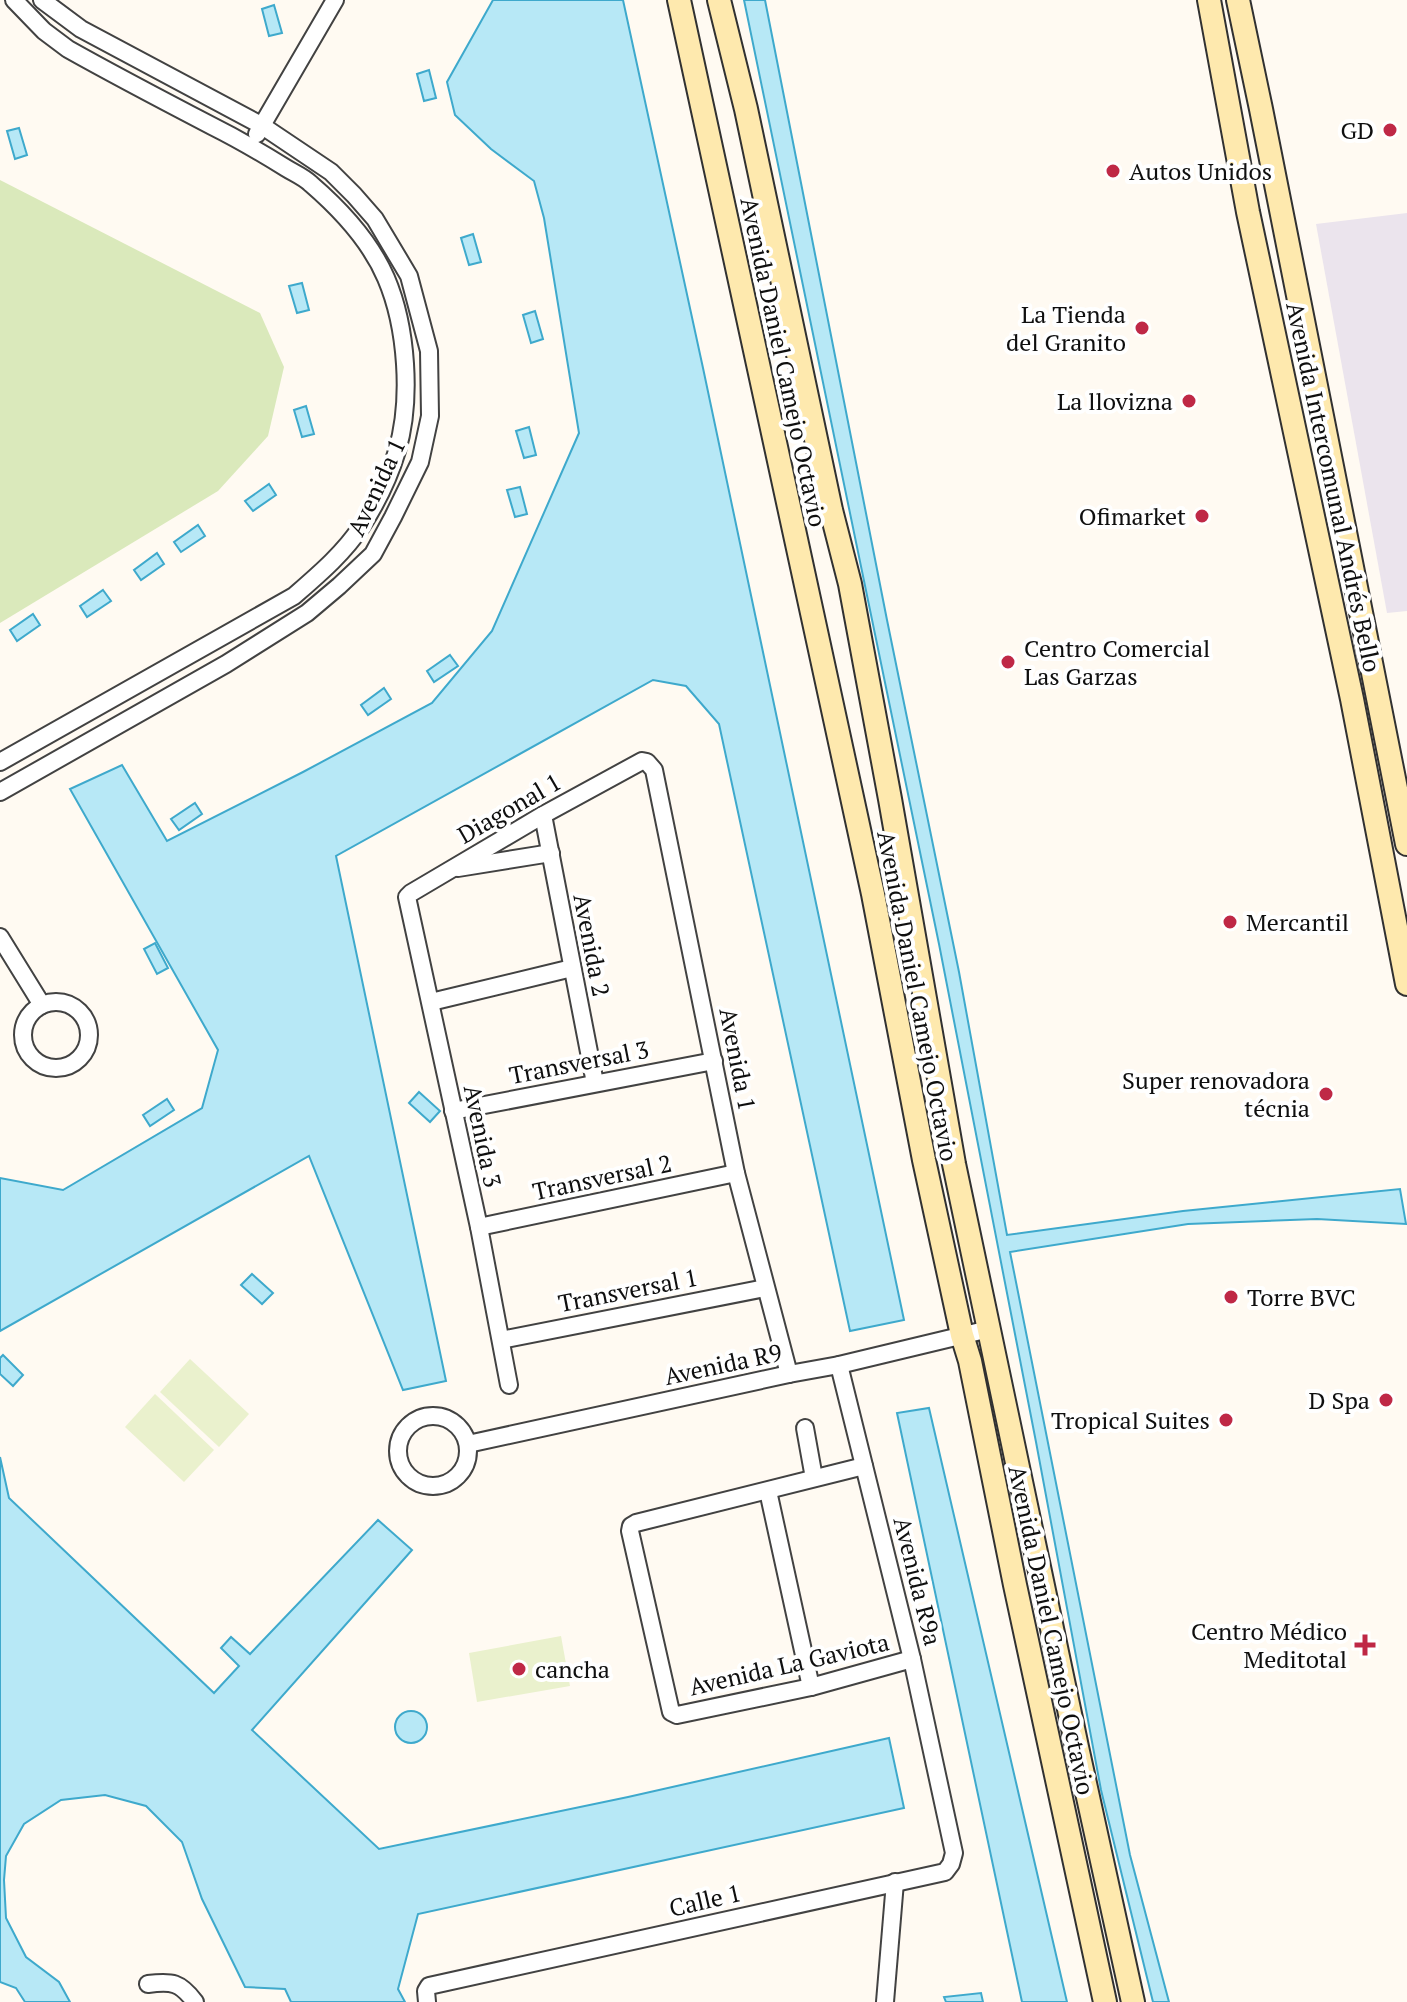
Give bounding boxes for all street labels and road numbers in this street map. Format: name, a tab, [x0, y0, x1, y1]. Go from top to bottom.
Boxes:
street label: Avenida Daniel Camejo Octavio	[733, 194, 835, 530]
street label: Avenida Intercomunal Andrés Bello	[1279, 299, 1389, 675]
street label: Avenida 1	[340, 433, 412, 541]
street label: Diagonal 1	[451, 766, 567, 850]
street label: Avenida Daniel Camejo Octavio	[870, 828, 966, 1164]
street label: Avenida 2	[566, 891, 618, 999]
street label: Avenida 1	[712, 1005, 764, 1113]
street label: Transversal 3	[506, 1033, 652, 1091]
street label: Avenida 3	[457, 1082, 509, 1190]
street label: Transversal 2	[529, 1147, 675, 1207]
street label: Transversal 1	[555, 1261, 701, 1319]
street label: Avenida R9	[661, 1336, 785, 1392]
street label: Avenida Daniel Camejo Octavio	[1001, 1462, 1103, 1798]
street label: Avenida R9a	[887, 1513, 949, 1649]
street label: Avenida La Gaviota	[686, 1625, 892, 1703]
street label: Calle 1	[666, 1876, 744, 1924]

